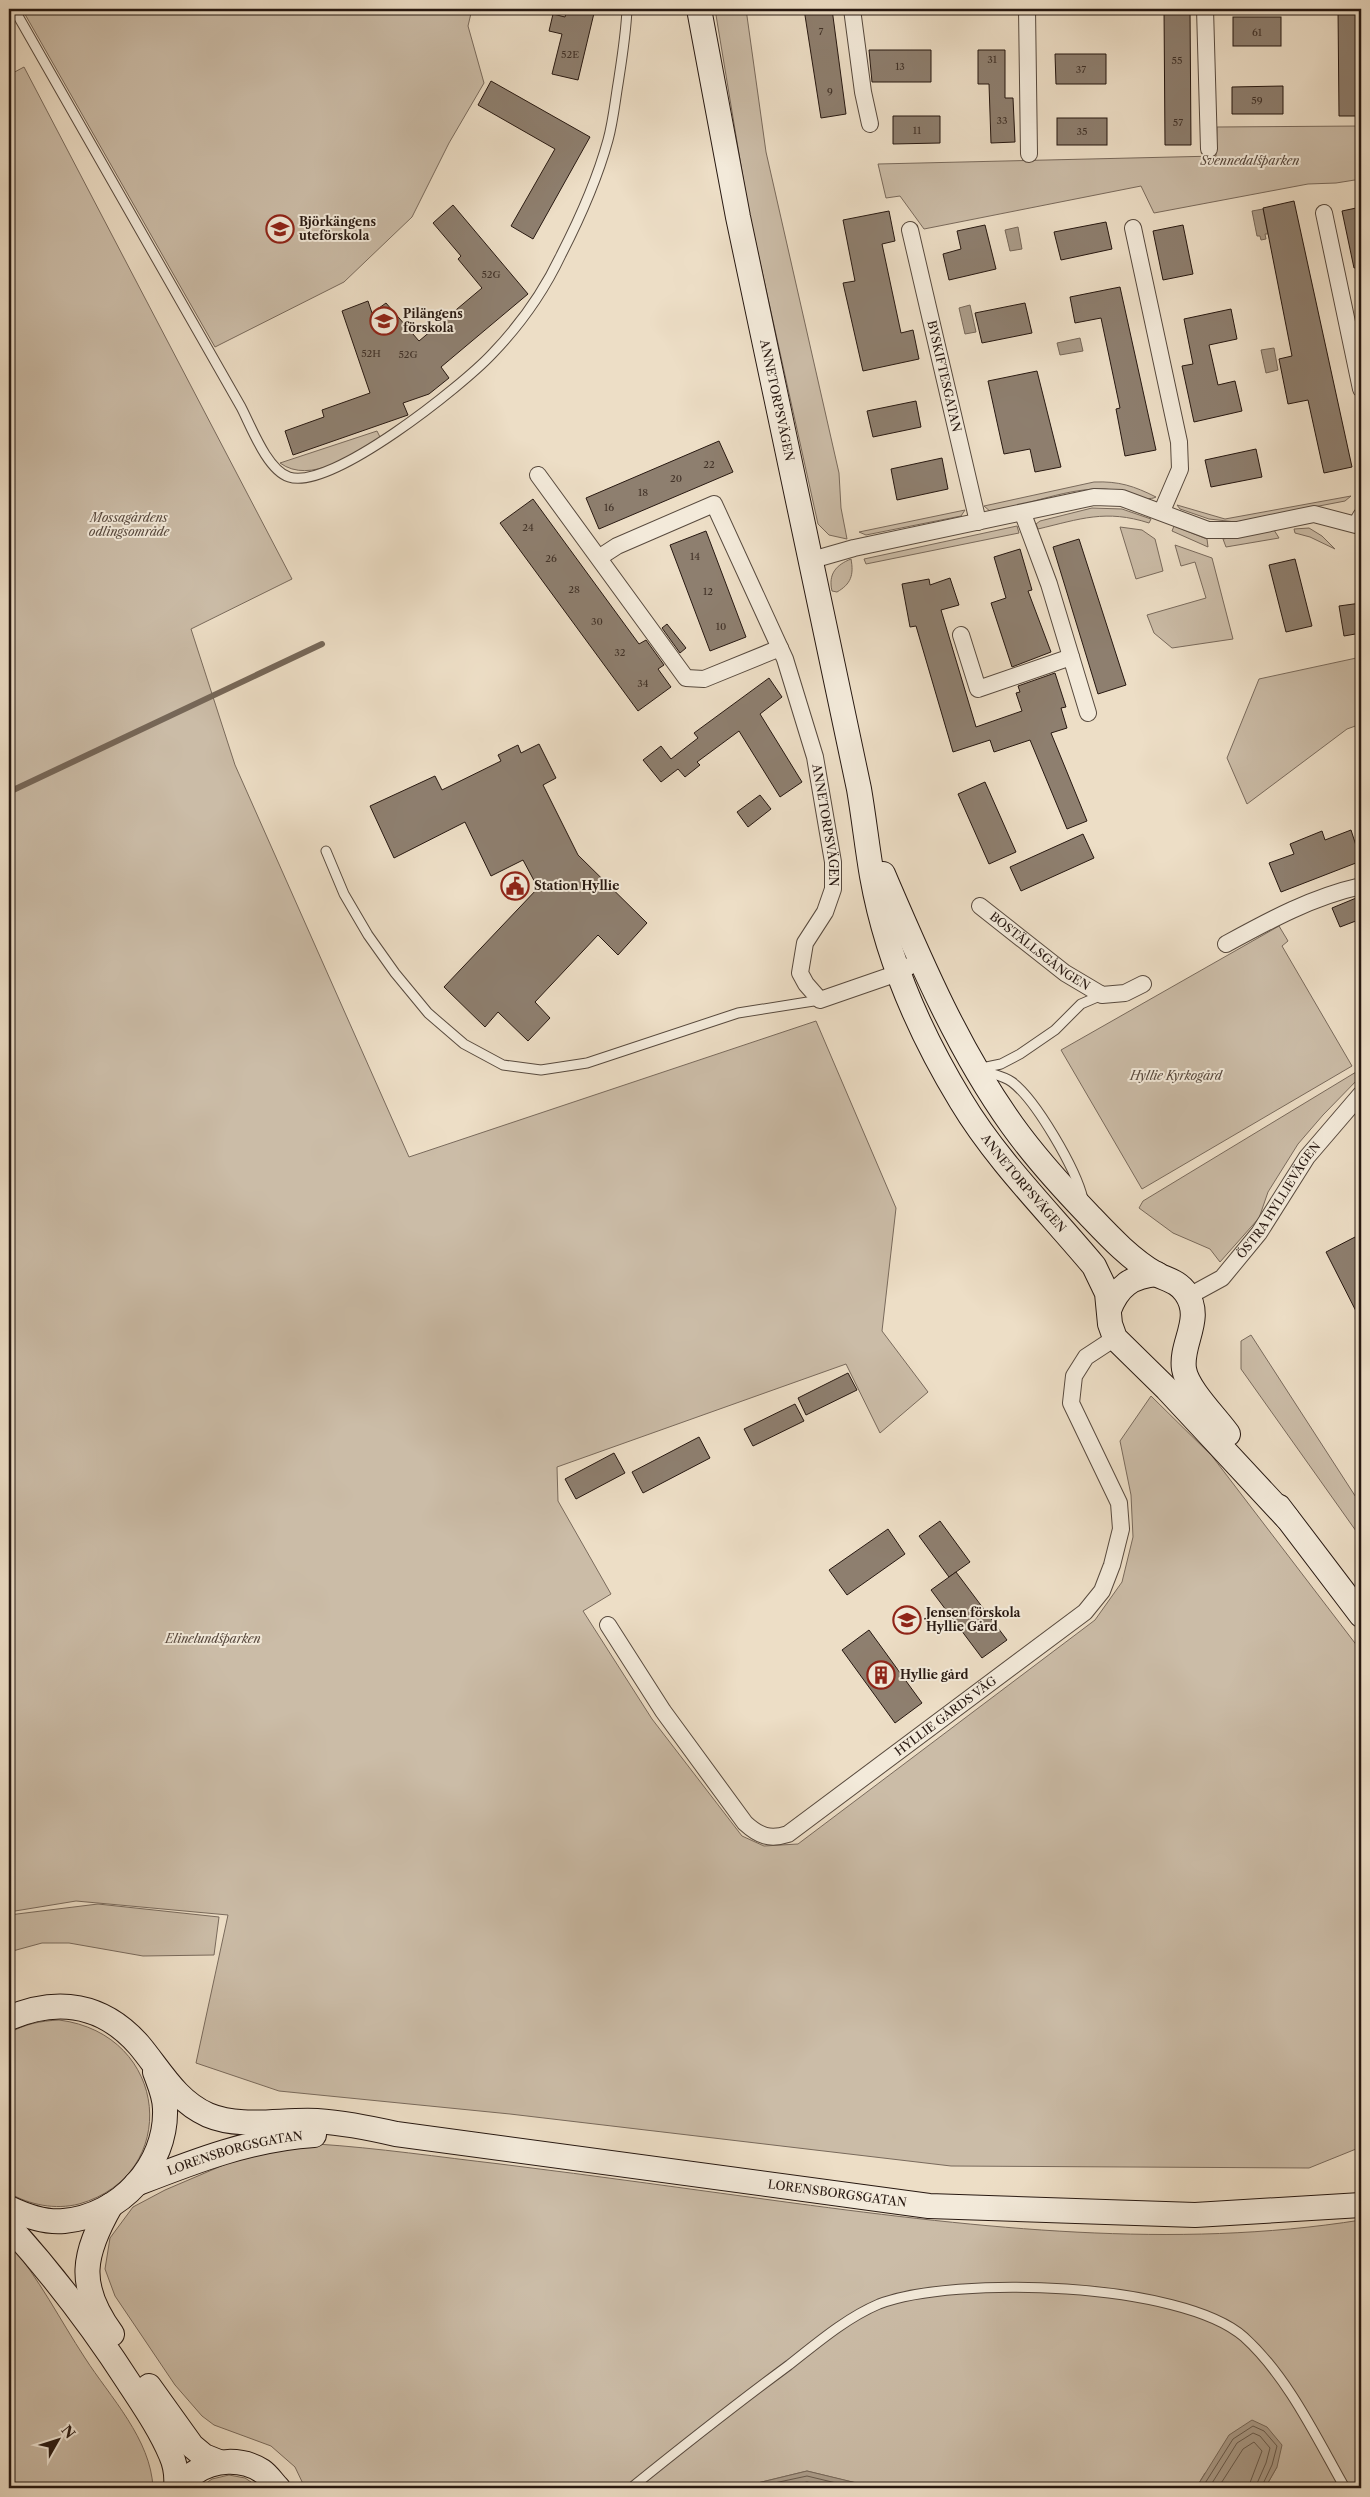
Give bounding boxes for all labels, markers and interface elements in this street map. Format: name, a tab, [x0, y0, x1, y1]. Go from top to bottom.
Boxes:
house number: 7	[819, 25, 824, 38]
house number: 61	[1252, 26, 1263, 39]
house number: 52E	[561, 48, 579, 61]
house number: 31	[987, 53, 998, 66]
house number: 55	[1172, 54, 1182, 67]
house number: 13	[895, 60, 905, 73]
house number: 37	[1076, 63, 1086, 76]
house number: 9	[827, 85, 833, 98]
house number: 59	[1251, 94, 1263, 107]
house number: 33	[996, 114, 1008, 127]
house number: 57	[1173, 116, 1183, 129]
house number: 11	[913, 124, 922, 137]
house number: 35	[1077, 125, 1087, 138]
park label: Svennedalsparken	[1199, 153, 1300, 168]
school or university icon: Björkängens uteförskola	[265, 214, 295, 244]
place label: Björkängens uteförskola	[299, 214, 376, 243]
house number: 52G	[481, 268, 501, 281]
school or university icon: Pilängens förskola	[369, 306, 399, 336]
place label: Pilängens förskola	[403, 306, 463, 335]
street label: BYSKIFTESGATAN	[924, 319, 965, 433]
street label: ANNETORPSVÄGEN	[757, 337, 797, 462]
house number: 52H	[361, 347, 381, 360]
house number: 52G	[398, 348, 418, 361]
house number: 22	[703, 458, 715, 471]
house number: 20	[670, 472, 682, 485]
house number: 18	[638, 486, 648, 499]
house number: 16	[604, 501, 614, 514]
park label: Mossagårdens odlingsområde	[88, 510, 170, 539]
house number: 24	[522, 521, 534, 534]
house number: 14	[690, 550, 700, 563]
house number: 26	[545, 552, 557, 565]
house number: 28	[568, 583, 580, 596]
house number: 12	[703, 585, 713, 598]
house number: 30	[591, 615, 603, 628]
house number: 10	[716, 620, 726, 633]
house number: 32	[614, 646, 626, 659]
house number: 34	[637, 677, 649, 690]
street label: ANNETORPSVÄGEN	[809, 762, 842, 887]
public building icon: Station Hyllie	[500, 871, 530, 901]
place label: Station Hyllie	[534, 878, 619, 893]
street label: BOSTÄLLSGÅNGEN	[987, 908, 1093, 993]
park label: Hyllie Kyrkogård	[1129, 1068, 1224, 1083]
street label: ANNETORPSVÄGEN	[978, 1130, 1069, 1235]
street label: ÖSTRA HYLLIEVÄGEN	[1232, 1139, 1324, 1261]
school or university icon: Jensen förskola Hyllie Gård	[892, 1605, 922, 1635]
place label: Jensen förskola Hyllie Gård	[924, 1605, 1022, 1634]
park label: Elinelundsparken	[164, 1631, 261, 1646]
building icon: Hyllie gård	[866, 1660, 896, 1690]
place label: Hyllie gård	[900, 1667, 968, 1682]
street label: HYLLIE GÅRDS VÄG	[891, 1673, 1000, 1759]
street label: LORENSBORGSGATAN	[165, 2128, 304, 2178]
street label: LORENSBORGSGATAN	[767, 2176, 908, 2210]
north arrow	[32, 2414, 82, 2464]
text: N	[57, 2421, 79, 2442]

